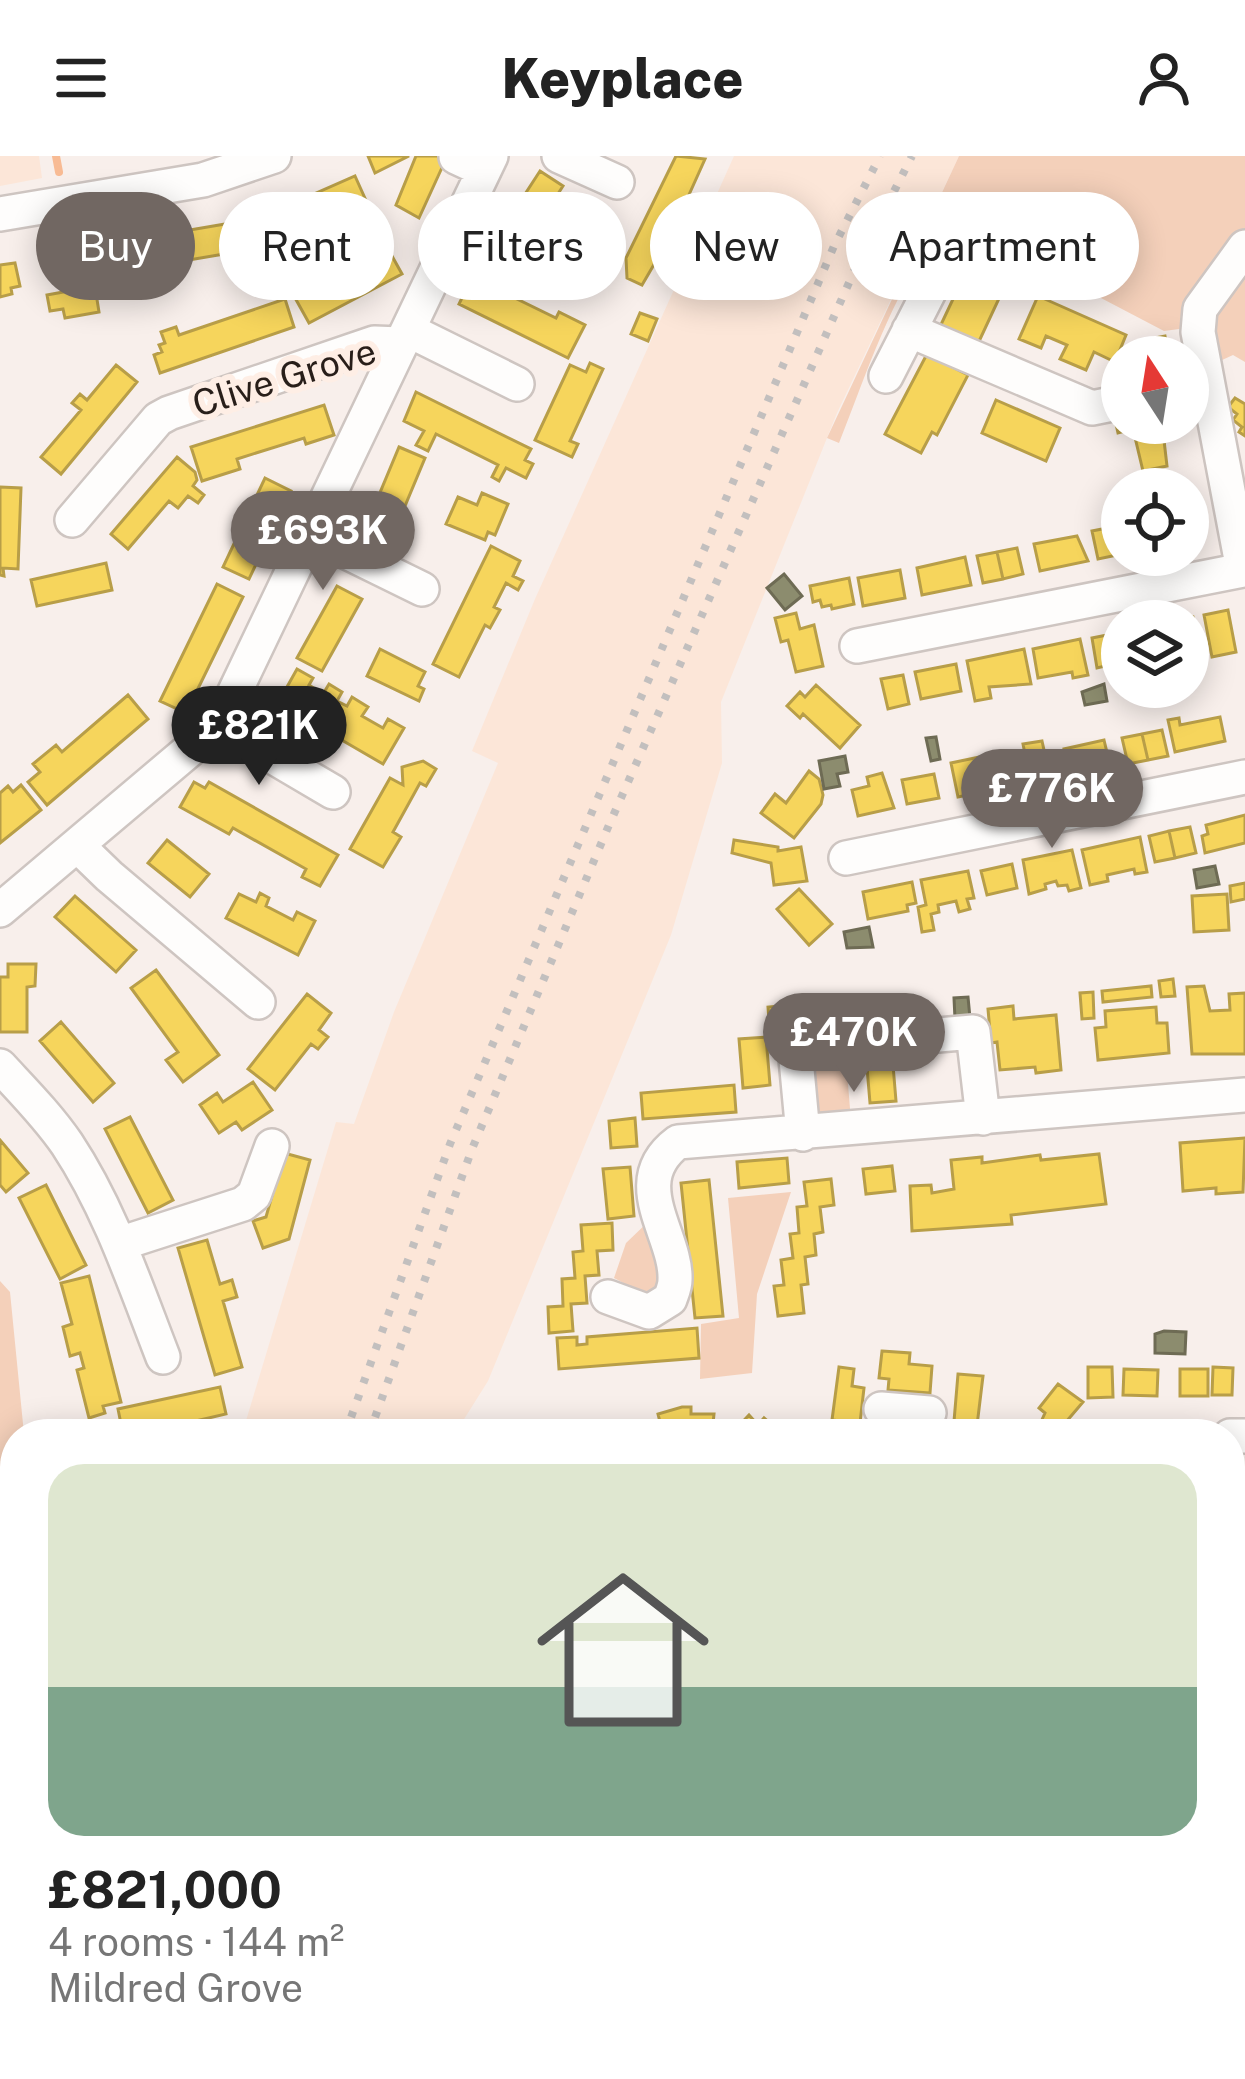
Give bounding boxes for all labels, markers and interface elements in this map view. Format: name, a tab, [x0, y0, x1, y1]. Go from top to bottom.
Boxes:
icon: menu	[48, 45, 114, 111]
icon: person	[1131, 45, 1197, 111]
text: Keyplace	[501, 47, 744, 110]
chip: Buy	[36, 192, 195, 300]
chip: Rent	[219, 192, 394, 300]
chip: Filters	[418, 192, 626, 300]
chip: New	[650, 192, 822, 300]
chip: Apartment	[846, 192, 1139, 300]
street label: Clive Grove	[187, 329, 381, 425]
north arrow	[1101, 336, 1209, 444]
map controls	[1101, 336, 1209, 708]
button: locate	[1101, 468, 1209, 576]
pin: £693K	[239, 491, 407, 593]
text: £693K	[258, 507, 388, 553]
button: layers	[1101, 600, 1209, 708]
pin: £821K	[175, 686, 343, 788]
text: £821K	[199, 702, 319, 748]
pin: £776K	[968, 749, 1136, 851]
text: £776K	[988, 765, 1116, 811]
pin: £470K	[770, 993, 938, 1095]
text: £470K	[790, 1009, 918, 1055]
icon: home	[515, 1542, 731, 1758]
text: £821,000	[48, 1860, 282, 1919]
text: 4 rooms · 144 m²	[48, 1919, 344, 1965]
text: Mildred Grove	[48, 1965, 303, 2011]

